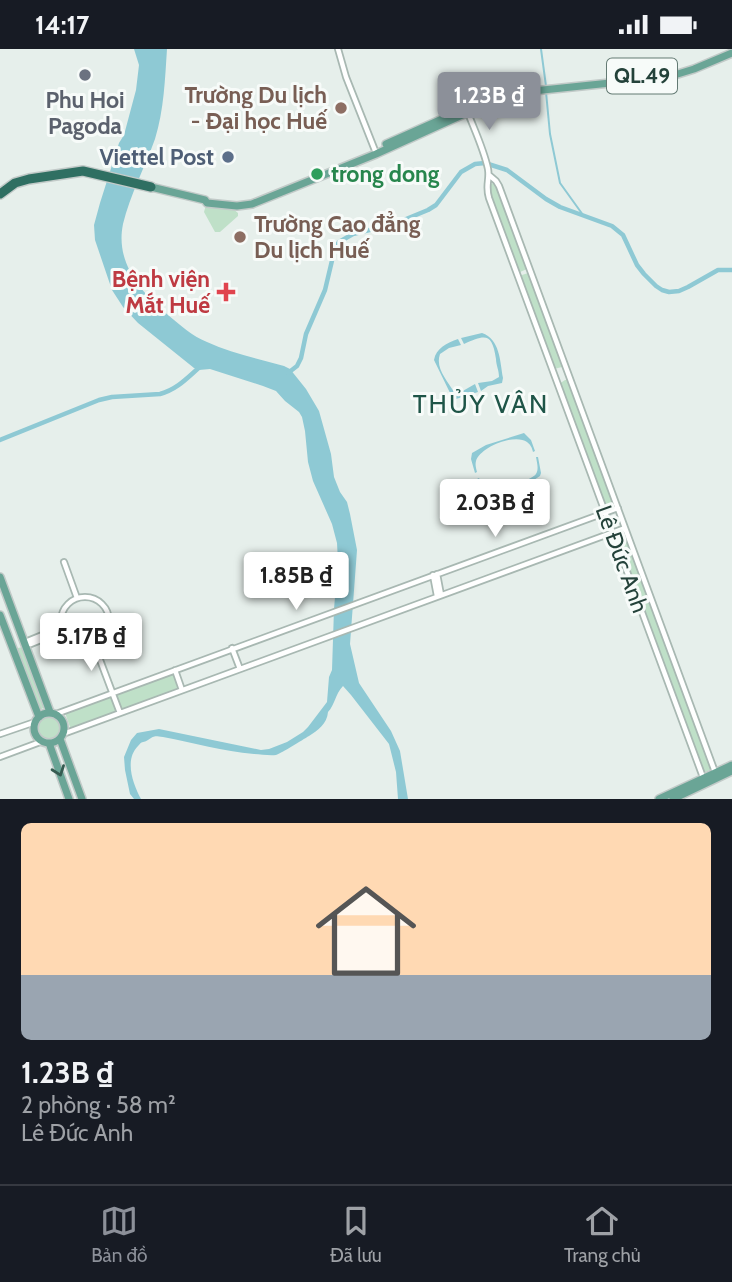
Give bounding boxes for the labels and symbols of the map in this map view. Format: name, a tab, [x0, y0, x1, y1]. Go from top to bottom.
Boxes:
road number: QL.49	[607, 59, 677, 93]
marker: Phu Hoi Pagoda	[77, 67, 93, 83]
pin: 1.23B ₫	[424, 73, 554, 132]
place label: Trường Du lịch - Đại học Huế	[184, 81, 328, 135]
place label: Phu Hoi Pagoda	[45, 86, 125, 140]
marker: Trường Du lịch - Đại học Huế	[333, 100, 349, 116]
place label: Viettel Post	[99, 143, 214, 171]
marker: Viettel Post	[220, 149, 236, 165]
place label: trong dong	[331, 160, 440, 188]
marker: trong dong	[309, 166, 325, 182]
place label: Trường Cao đẳng Du lịch Huế	[254, 210, 421, 264]
marker: Trường Cao đẳng Du lịch Huế	[232, 229, 248, 245]
place label: Bệnh viện Mắt Huế	[112, 265, 211, 319]
marker: Bệnh viện Mắt Huế	[216, 282, 236, 302]
district label: THỦY VÂN	[413, 388, 549, 420]
pin: 2.03B ₫	[430, 479, 560, 539]
street label: Lê Đức Anh	[590, 502, 654, 616]
pin: 1.85B ₫	[231, 553, 361, 612]
pin: 5.17B ₫	[26, 613, 156, 673]
one-way arrow	[51, 764, 65, 776]

